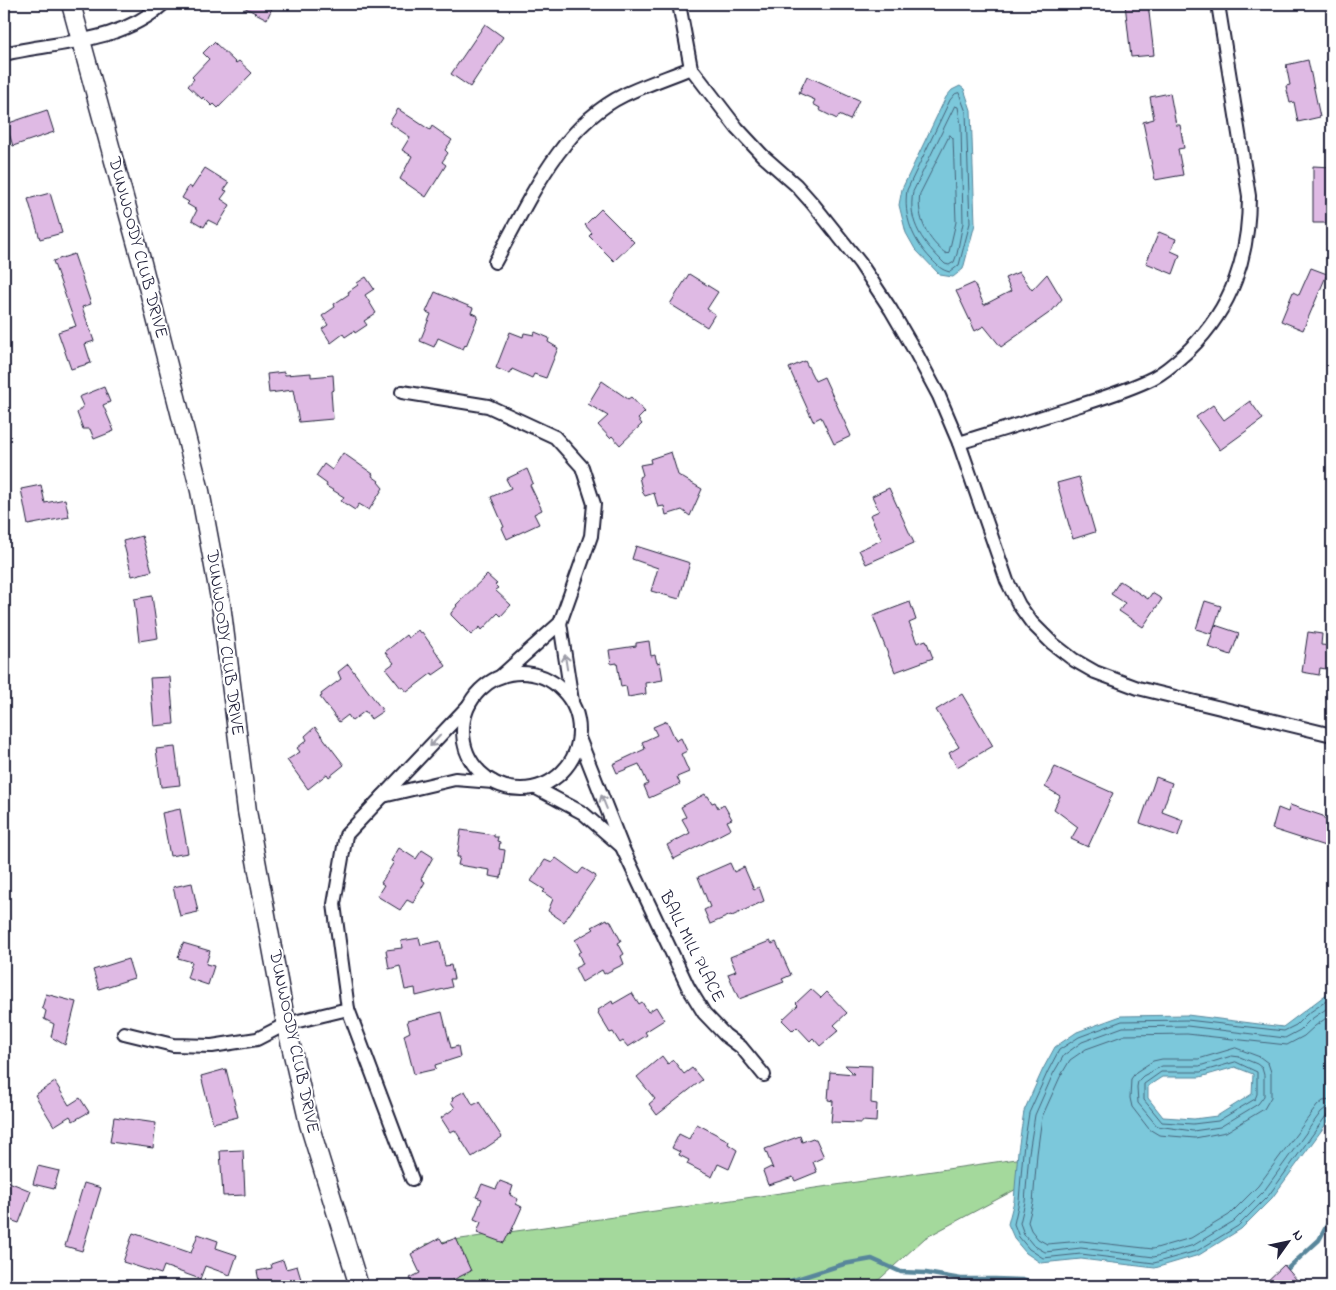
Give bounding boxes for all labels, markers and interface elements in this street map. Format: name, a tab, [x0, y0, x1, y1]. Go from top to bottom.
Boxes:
street label: DUNWOODY CLUB DRIVE	[100, 153, 174, 342]
street label: DUNWOODY CLUB DRIVE	[198, 548, 250, 737]
one-way arrow	[561, 654, 571, 670]
one-way arrow	[429, 735, 441, 747]
one-way arrow	[599, 794, 608, 810]
street label: BALL MILL PLACE	[651, 886, 730, 1007]
street label: DUNWOODY CLUB DRIVE	[261, 947, 325, 1136]
north arrow	[1264, 1218, 1314, 1268]
text: N	[1286, 1226, 1309, 1245]

